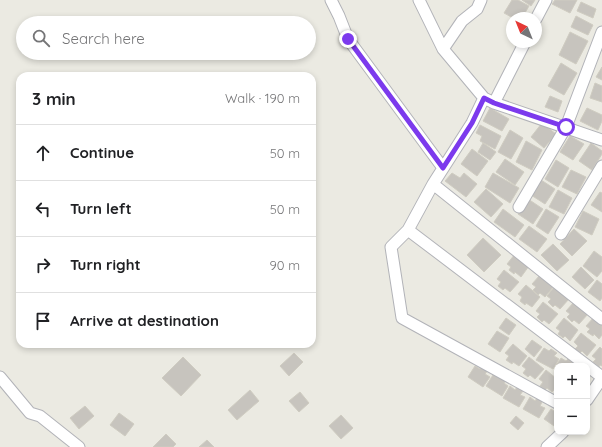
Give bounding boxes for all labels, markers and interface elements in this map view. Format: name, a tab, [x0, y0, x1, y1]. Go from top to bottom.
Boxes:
north arrow	[506, 12, 542, 48]
search box	[16, 16, 316, 60]
icon: search	[30, 27, 52, 49]
text: Search here	[62, 29, 145, 48]
route end	[339, 30, 357, 48]
text: 3 min	[32, 88, 76, 109]
text: Walk · 190 m	[225, 90, 300, 106]
route start	[557, 118, 575, 136]
icon: ahead	[32, 142, 54, 164]
text: Continue	[70, 143, 134, 162]
text: 50 m	[270, 145, 300, 161]
icon: left	[32, 198, 54, 220]
text: Turn left	[70, 199, 132, 218]
text: 50 m	[270, 201, 300, 217]
icon: right	[32, 254, 54, 276]
text: Turn right	[70, 255, 141, 274]
text: 90 m	[270, 257, 300, 273]
icon: arrive	[32, 310, 54, 332]
text: Arrive at destination	[70, 311, 219, 330]
map controls	[554, 363, 590, 435]
button: +	[554, 363, 590, 399]
button: −	[554, 399, 590, 435]

